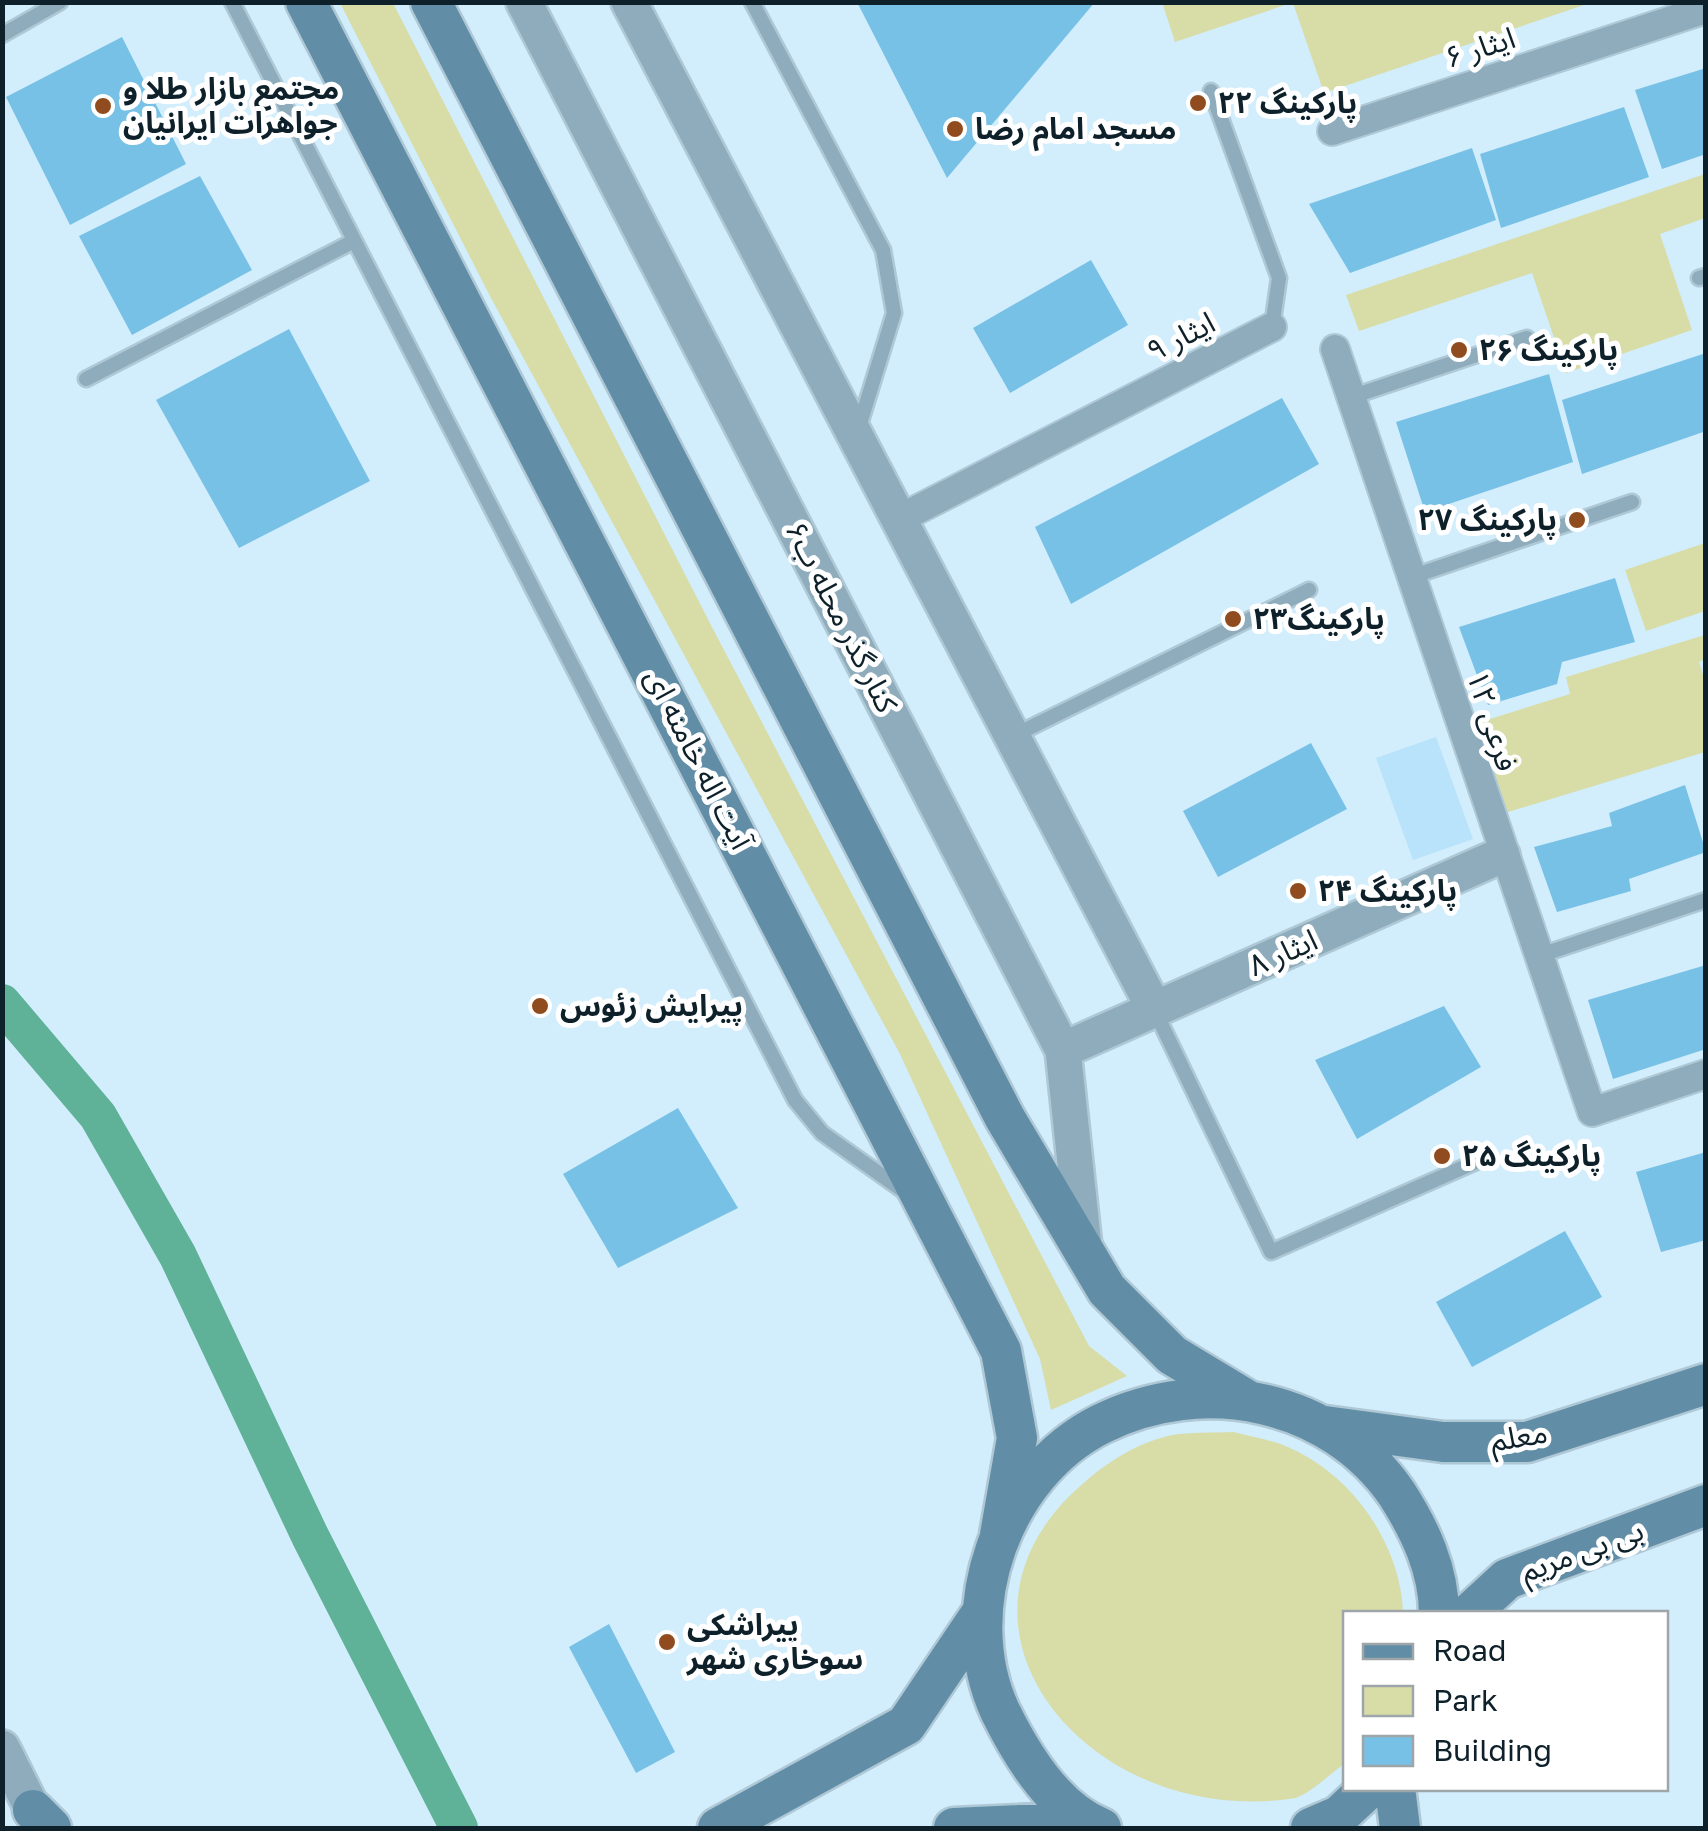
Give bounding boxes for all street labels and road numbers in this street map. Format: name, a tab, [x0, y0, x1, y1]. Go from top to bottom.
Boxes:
street label: ایثار ۶	[1440, 19, 1519, 75]
street label: ایثار ۹	[1140, 304, 1221, 368]
street label: کنار گذر محله ب۶	[778, 515, 906, 719]
street label: آیت اله خامنه ای	[638, 662, 760, 856]
street label: فرعی ۱۲	[1460, 666, 1526, 775]
street label: ایثار ۸	[1243, 921, 1323, 983]
street label: معلم	[1488, 1414, 1551, 1464]
street label: بی بی مریم	[1515, 1511, 1650, 1594]

